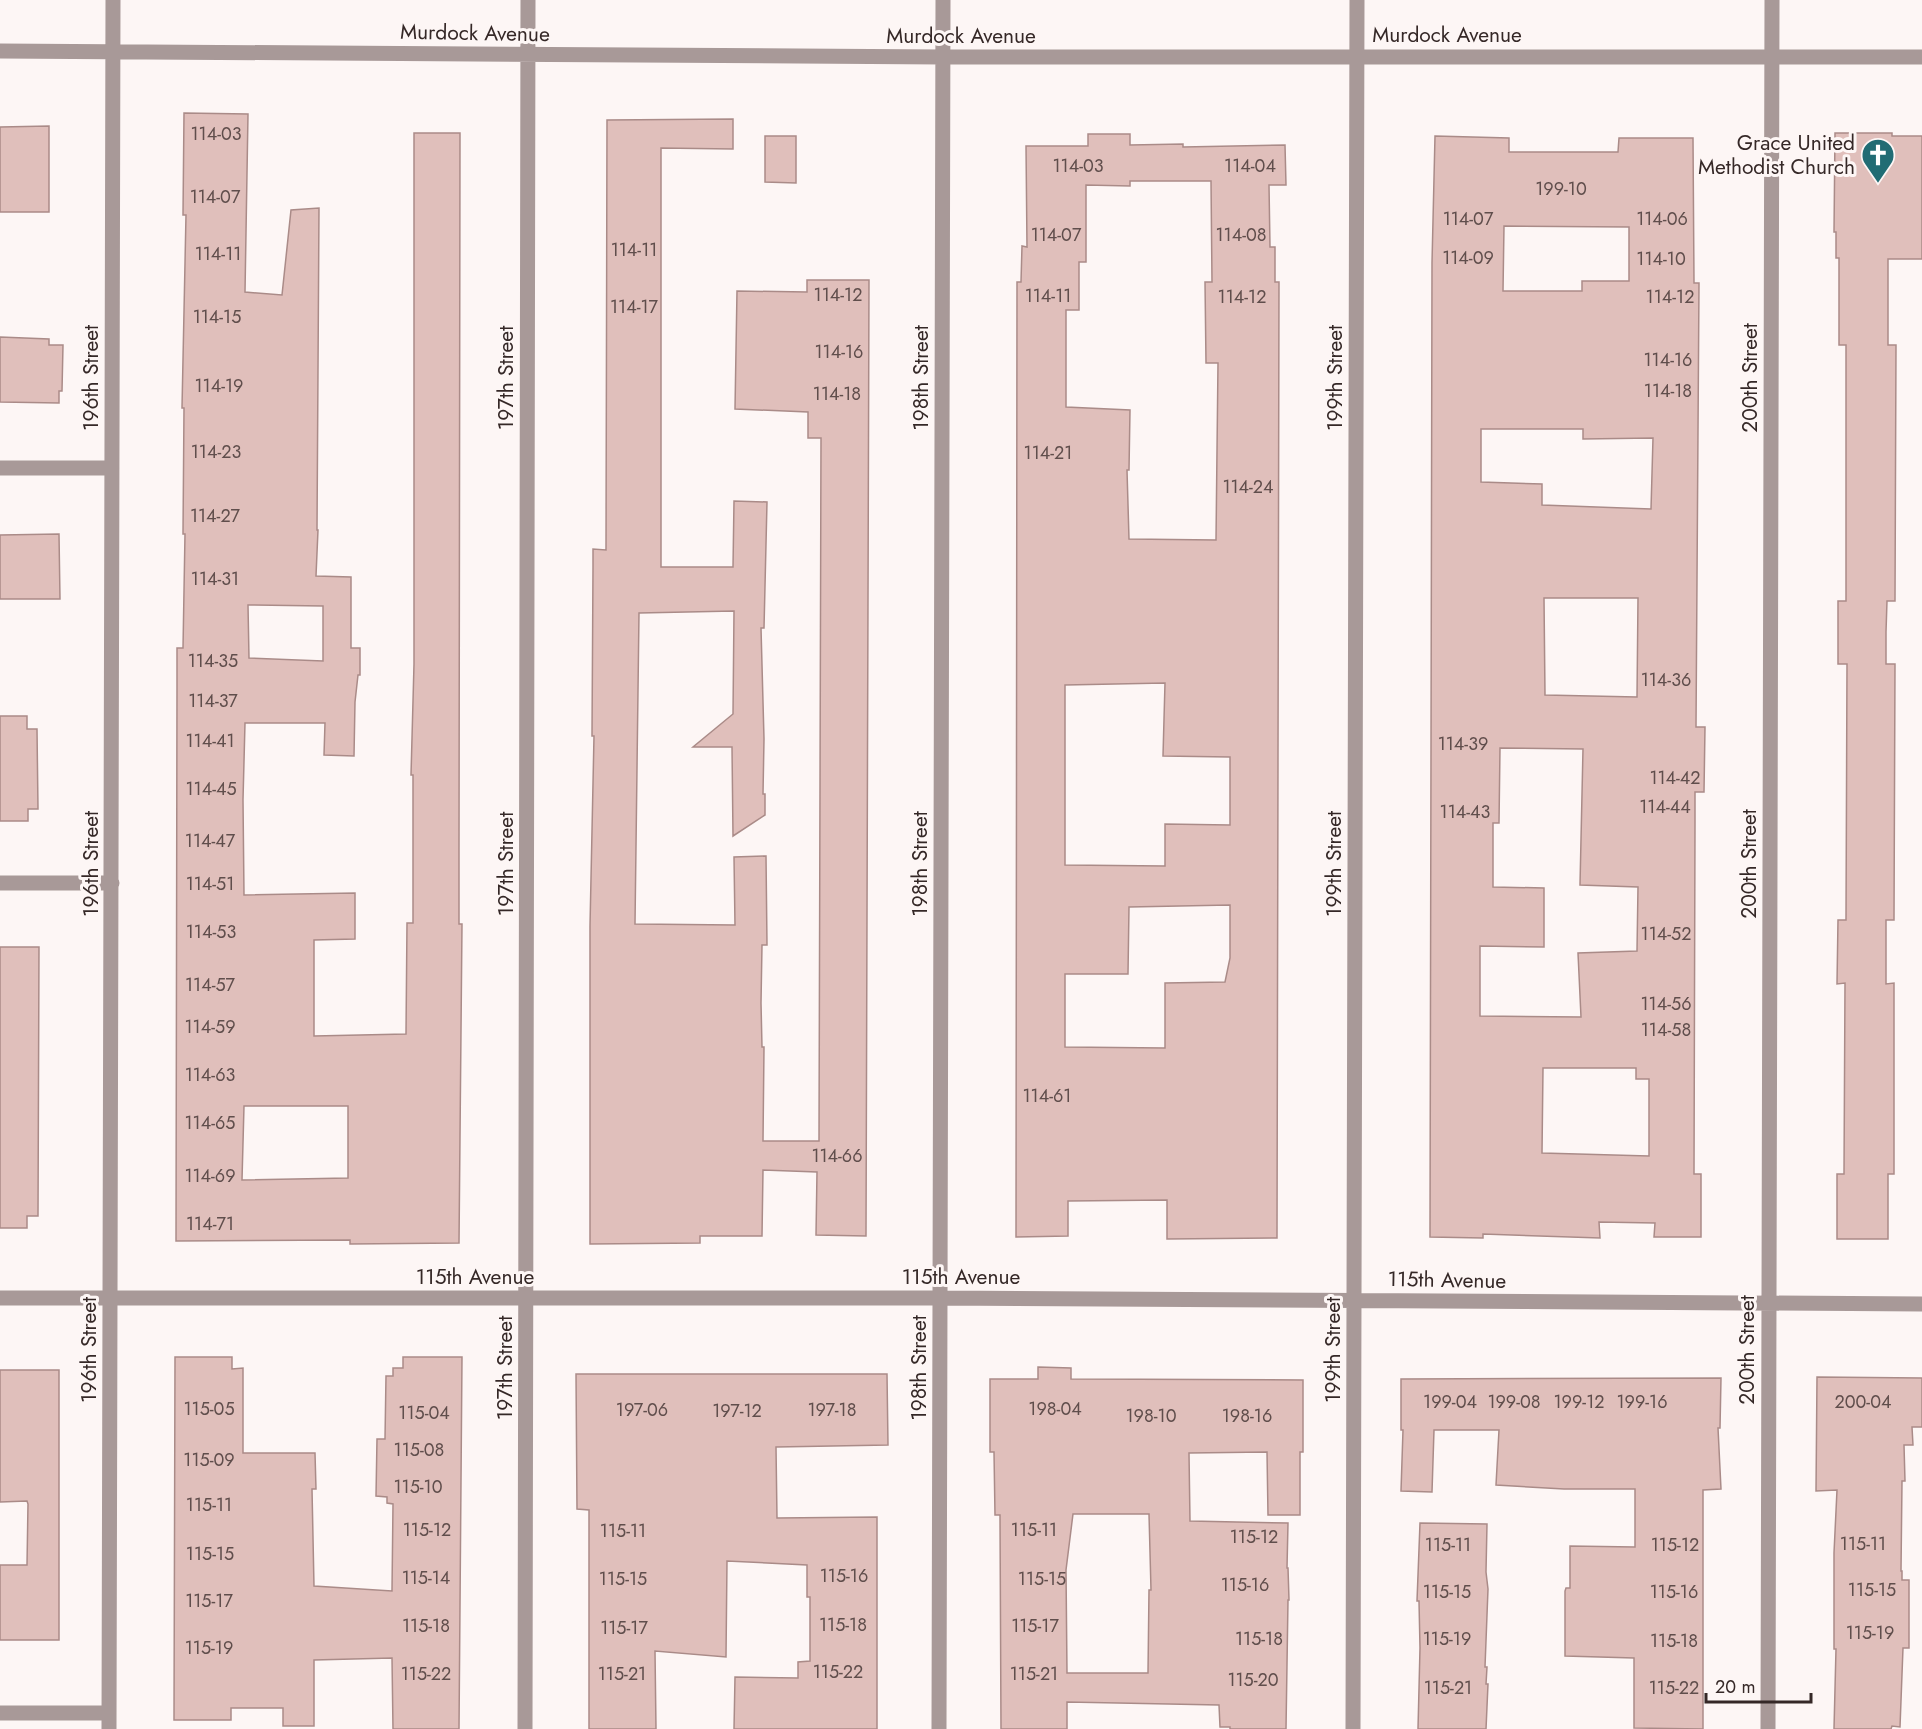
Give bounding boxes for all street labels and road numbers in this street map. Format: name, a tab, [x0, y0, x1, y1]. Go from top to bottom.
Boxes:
street label: Murdock Avenue	[400, 17, 550, 49]
street label: Murdock Avenue	[1372, 20, 1522, 50]
street label: Murdock Avenue	[886, 21, 1036, 51]
street label: 200th Street	[1735, 323, 1765, 433]
street label: 196th Street	[76, 325, 106, 431]
street label: 198th Street	[906, 325, 936, 431]
street label: 199th Street	[1320, 325, 1350, 431]
street label: 197th Street	[491, 326, 521, 430]
street label: 200th Street	[1734, 809, 1764, 919]
street label: 196th Street	[76, 811, 106, 917]
street label: 198th Street	[905, 811, 935, 917]
street label: 199th Street	[1319, 811, 1349, 917]
street label: 197th Street	[491, 812, 521, 916]
street label: 115th Avenue	[416, 1262, 534, 1292]
street label: 115th Avenue	[902, 1262, 1020, 1292]
street label: 115th Avenue	[1387, 1264, 1507, 1296]
street label: 200th Street	[1732, 1295, 1762, 1405]
street label: 196th Street	[74, 1297, 104, 1403]
street label: 199th Street	[1318, 1297, 1348, 1403]
street label: 198th Street	[904, 1315, 934, 1421]
street label: 197th Street	[490, 1316, 520, 1420]

